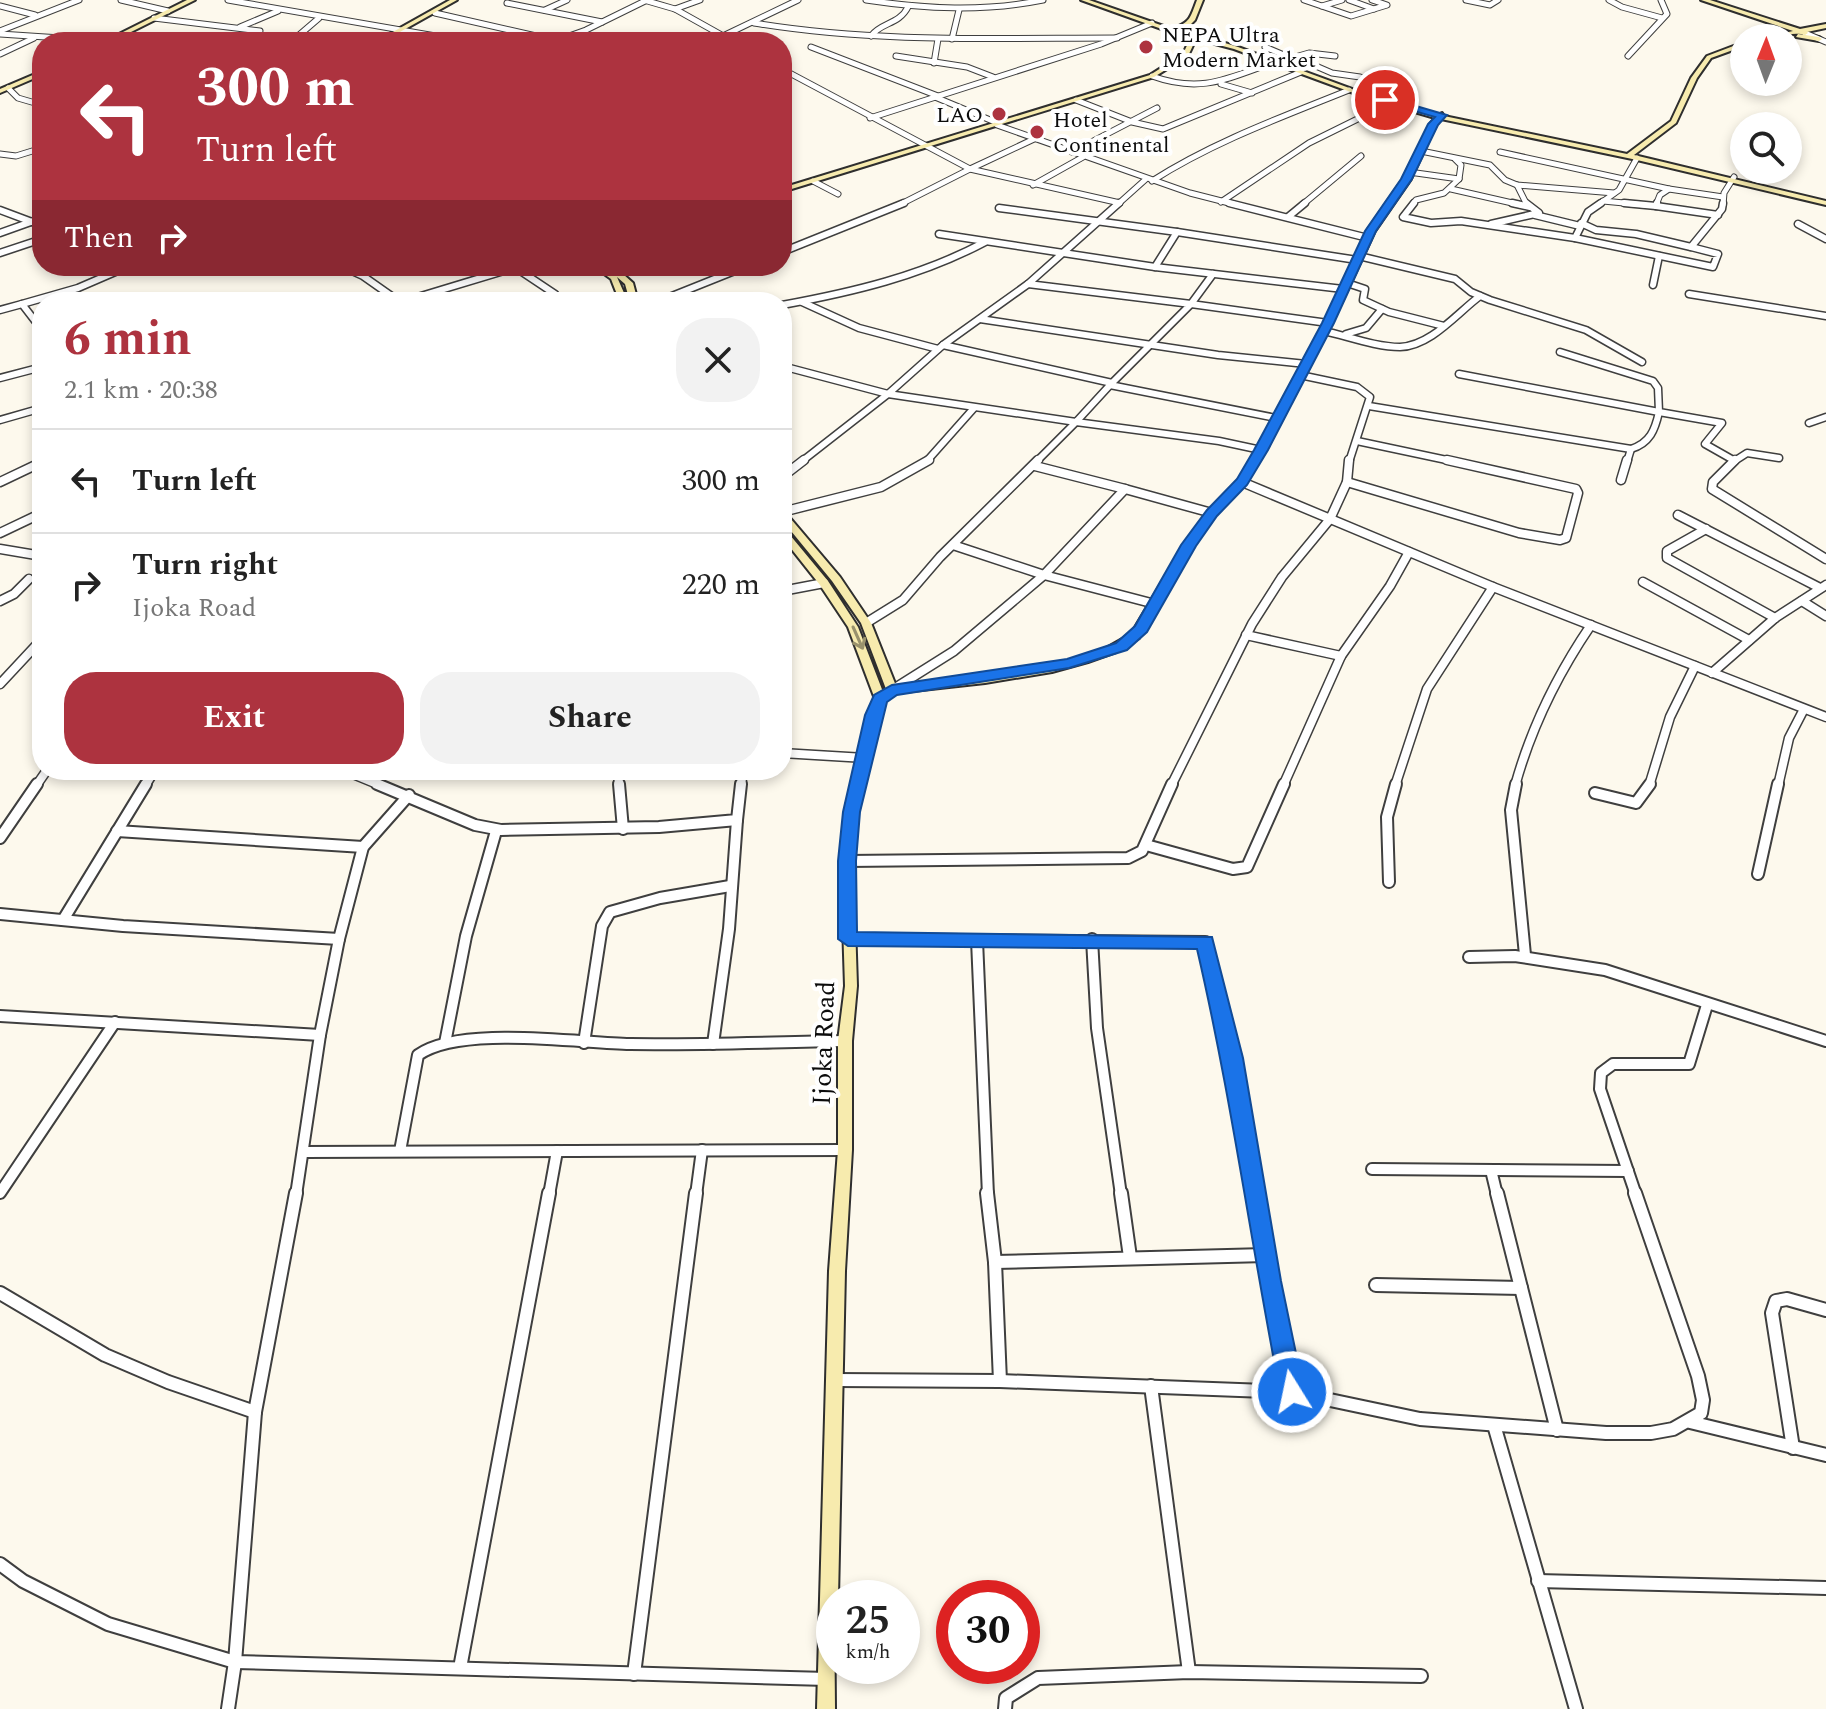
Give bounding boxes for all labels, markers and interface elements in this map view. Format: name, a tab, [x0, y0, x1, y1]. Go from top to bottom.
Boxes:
place label: NEPA Ultra Modern Market	[1162, 19, 1316, 77]
north arrow	[1730, 24, 1802, 96]
map controls	[1730, 24, 1802, 184]
marker: NEPA Ultra Modern Market	[1137, 38, 1155, 56]
text: 300 m	[196, 46, 355, 131]
icon: left	[64, 64, 168, 168]
pin	[1351, 66, 1419, 134]
icon: arrive	[1363, 78, 1407, 122]
place label: LAO	[936, 99, 983, 132]
place label: Hotel Continental	[1053, 104, 1170, 162]
marker: LAO	[990, 105, 1008, 123]
button: search	[1730, 112, 1802, 184]
text: Turn left	[196, 123, 337, 178]
marker: Hotel Continental	[1028, 123, 1046, 141]
text: Then	[64, 215, 134, 261]
icon: right	[150, 216, 194, 260]
text: 6 min	[64, 303, 192, 376]
button: close	[676, 318, 760, 402]
text: 2.1 km · 20:38	[64, 370, 218, 410]
text: Turn left	[132, 458, 257, 504]
text: 300 m	[682, 458, 760, 504]
icon: left	[64, 459, 108, 503]
text: Turn right	[132, 542, 278, 588]
text: 220 m	[682, 562, 760, 608]
icon: right	[64, 563, 108, 607]
text: Ijoka Road	[132, 588, 256, 628]
one-way arrow	[851, 626, 866, 650]
button: Exit	[64, 672, 404, 764]
button: Share	[420, 672, 760, 764]
street label: Ijoka Road	[802, 980, 846, 1106]
position arrow	[1250, 1350, 1334, 1434]
speed limit sign: 30	[936, 1580, 1040, 1684]
text: 25	[846, 1591, 890, 1652]
text: km/h	[846, 1637, 891, 1667]

